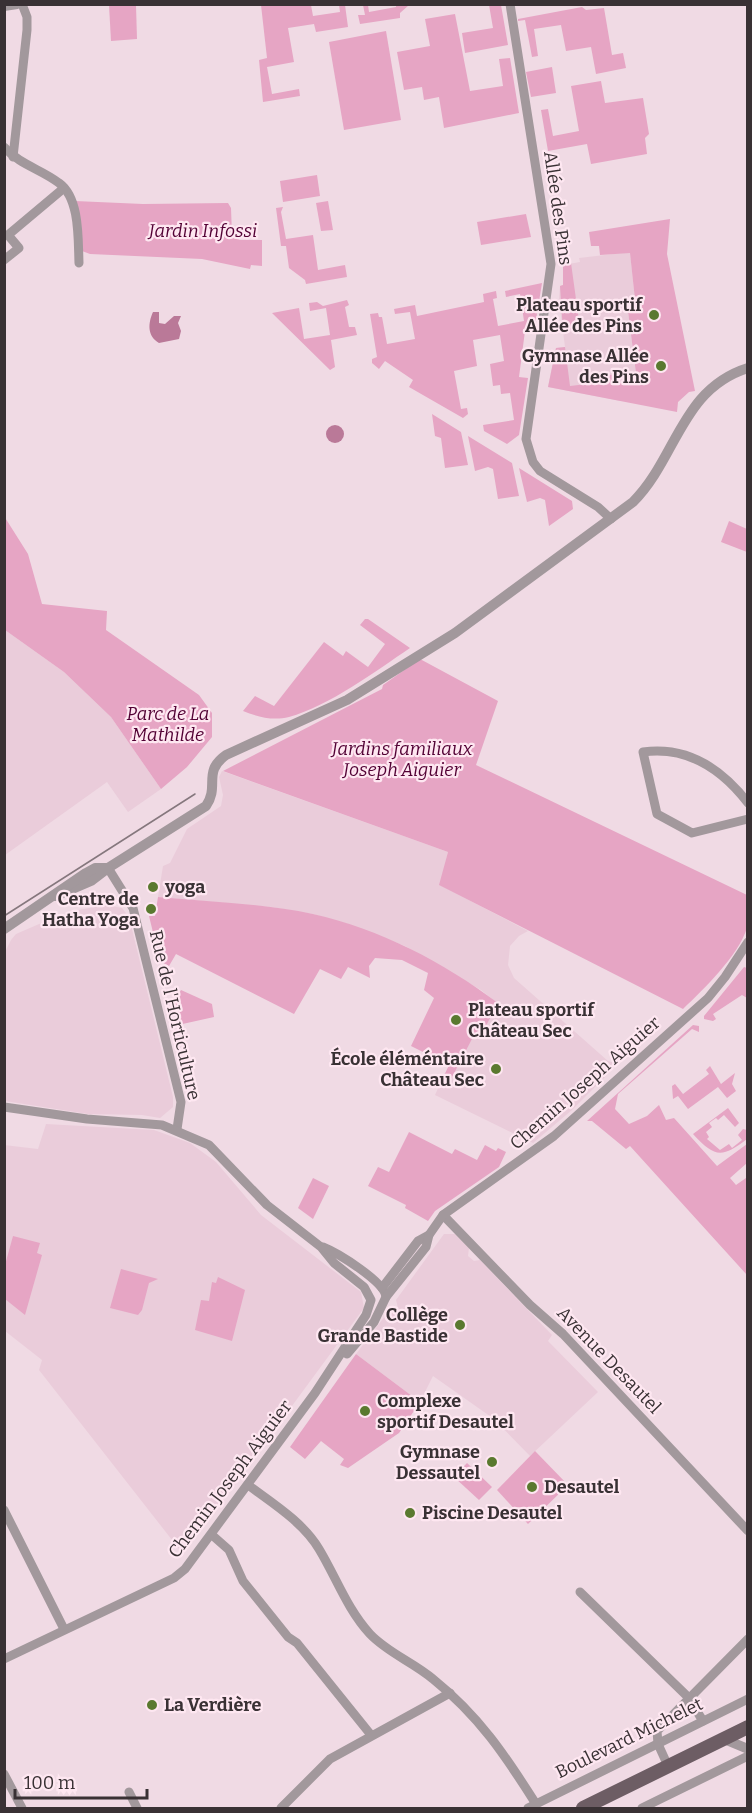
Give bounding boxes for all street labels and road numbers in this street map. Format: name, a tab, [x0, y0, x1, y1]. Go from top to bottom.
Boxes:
street label: Allée des Pins	[539, 150, 577, 266]
street label: Rue de l'Horticulture	[145, 928, 205, 1102]
street label: Chemin Joseph Aiguier	[505, 1012, 665, 1154]
street label: Avenue Desautel	[552, 1302, 666, 1418]
street label: Chemin Joseph Aiguier	[163, 1396, 297, 1562]
street label: Boulevard Michelet	[552, 1693, 707, 1783]

